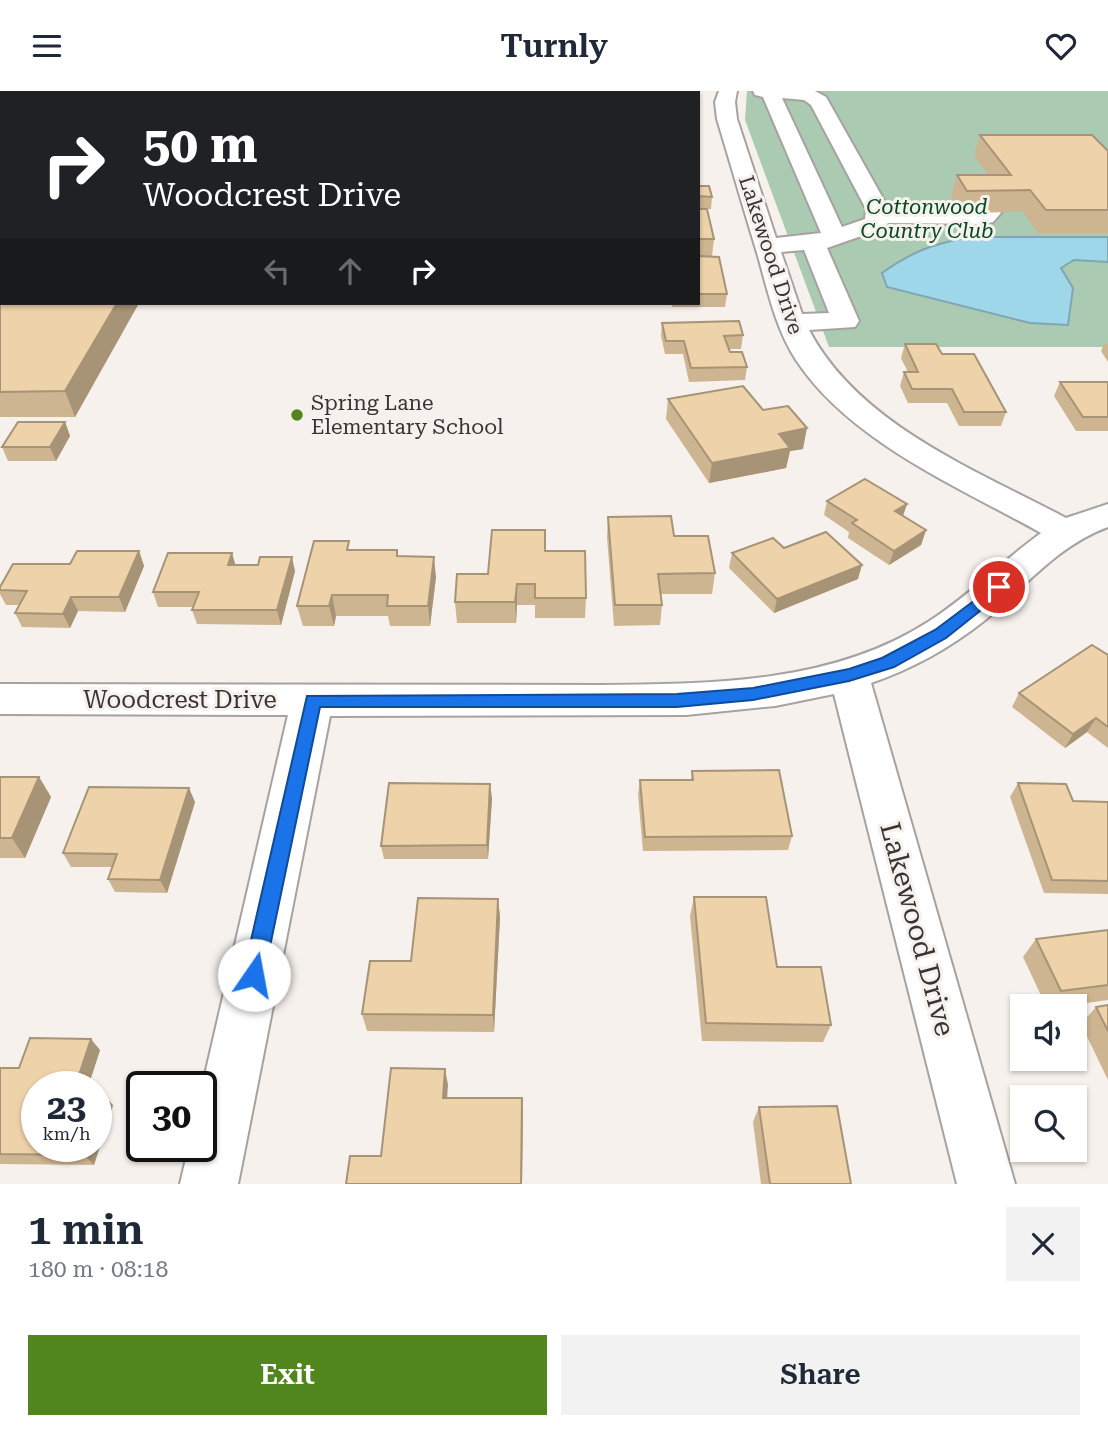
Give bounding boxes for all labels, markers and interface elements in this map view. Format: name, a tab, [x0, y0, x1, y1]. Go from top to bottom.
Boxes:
icon: menu	[28, 27, 66, 65]
text: Turnly	[500, 27, 608, 65]
icon: heart	[1042, 27, 1080, 65]
text: 50 m	[143, 117, 258, 174]
icon: right	[28, 119, 119, 210]
street label: Lakewood Drive	[734, 173, 808, 337]
text: Woodcrest Drive	[143, 176, 401, 214]
park label: Cottonwood Country Club	[861, 195, 993, 243]
icon: left	[258, 252, 296, 290]
icon: ahead	[331, 252, 369, 290]
icon: right	[404, 252, 442, 290]
place label: Spring Lane Elementary School	[311, 391, 504, 439]
marker: Spring Lane Elementary School	[289, 407, 305, 423]
pin	[969, 557, 1029, 617]
icon: arrive	[980, 568, 1018, 606]
street label: Woodcrest Drive	[83, 686, 277, 714]
street label: Lakewood Drive	[873, 819, 962, 1040]
position arrow	[217, 938, 291, 1012]
map controls	[1010, 994, 1087, 1162]
button: sound	[1010, 994, 1087, 1071]
speed limit sign: 30	[126, 1071, 217, 1162]
button: search	[1010, 1085, 1087, 1162]
text: 23	[47, 1087, 86, 1128]
text: km/h	[42, 1123, 91, 1144]
text: 1 min	[28, 1205, 144, 1254]
button: close	[1006, 1207, 1080, 1281]
text: 180 m · 08:18	[28, 1256, 168, 1283]
button: Exit	[28, 1335, 547, 1415]
button: Share	[561, 1335, 1080, 1415]

